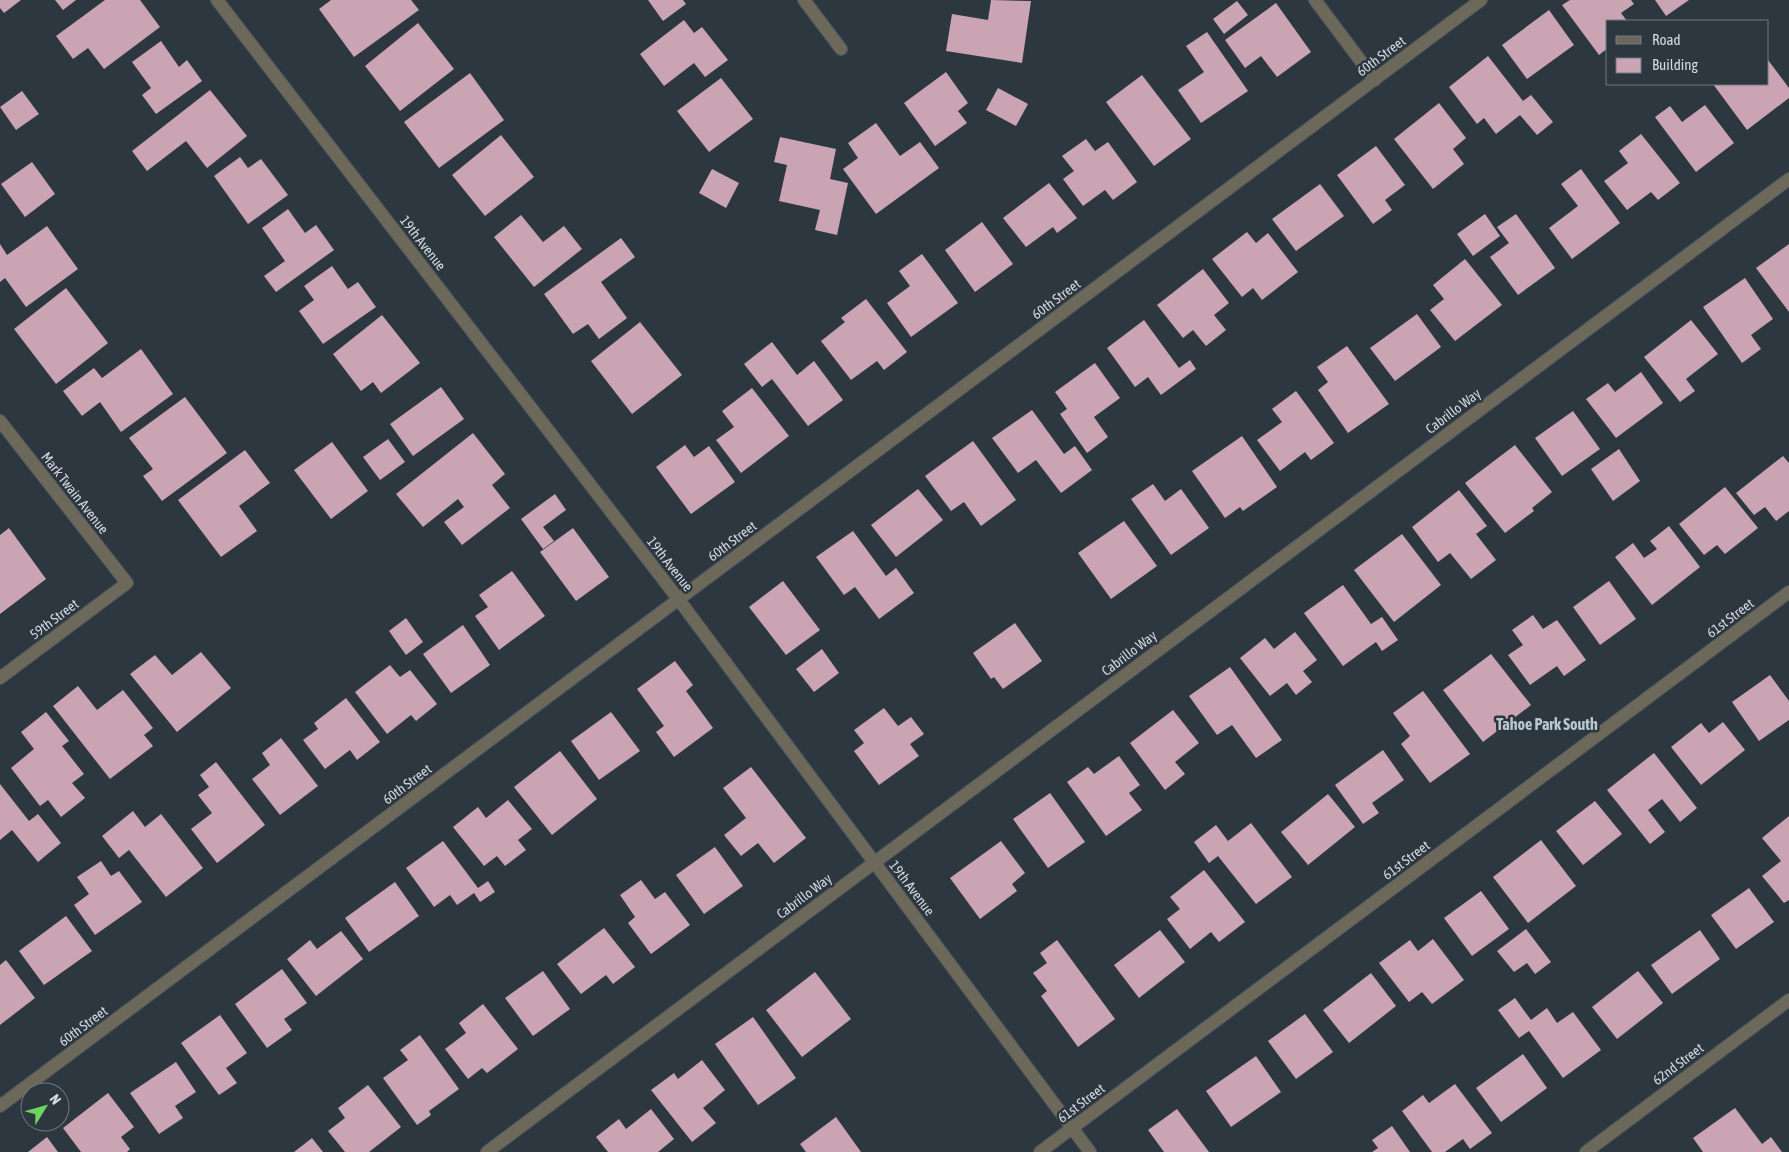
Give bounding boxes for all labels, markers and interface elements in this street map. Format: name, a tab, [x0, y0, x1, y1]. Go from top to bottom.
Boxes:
legend	[1606, 20, 1769, 85]
text: Road	[1652, 31, 1681, 48]
street label: 60th Street	[1354, 33, 1408, 79]
text: Building	[1652, 56, 1698, 73]
street label: 19th Avenue	[397, 213, 449, 273]
street label: 60th Street	[1029, 276, 1083, 322]
street label: Cabrillo Way	[1422, 385, 1484, 437]
street label: Mark Twain Avenue	[38, 449, 112, 537]
street label: 60th Street	[705, 518, 759, 564]
street label: 19th Avenue	[644, 534, 696, 594]
street label: 61st Street	[1703, 595, 1757, 641]
street label: 59th Street	[27, 596, 81, 642]
street label: Cabrillo Way	[1098, 627, 1160, 679]
district label: Tahoe Park South	[1496, 715, 1598, 733]
street label: 60th Street	[380, 761, 434, 807]
street label: 61st Street	[1379, 837, 1433, 883]
street label: 19th Avenue	[886, 857, 938, 919]
street label: Cabrillo Way	[773, 870, 835, 922]
street label: 60th Street	[56, 1003, 110, 1049]
street label: 62nd Street	[1650, 1040, 1706, 1088]
street label: 61st Street	[1054, 1080, 1108, 1126]
north arrow	[20, 1082, 70, 1132]
text: N	[47, 1091, 64, 1107]

